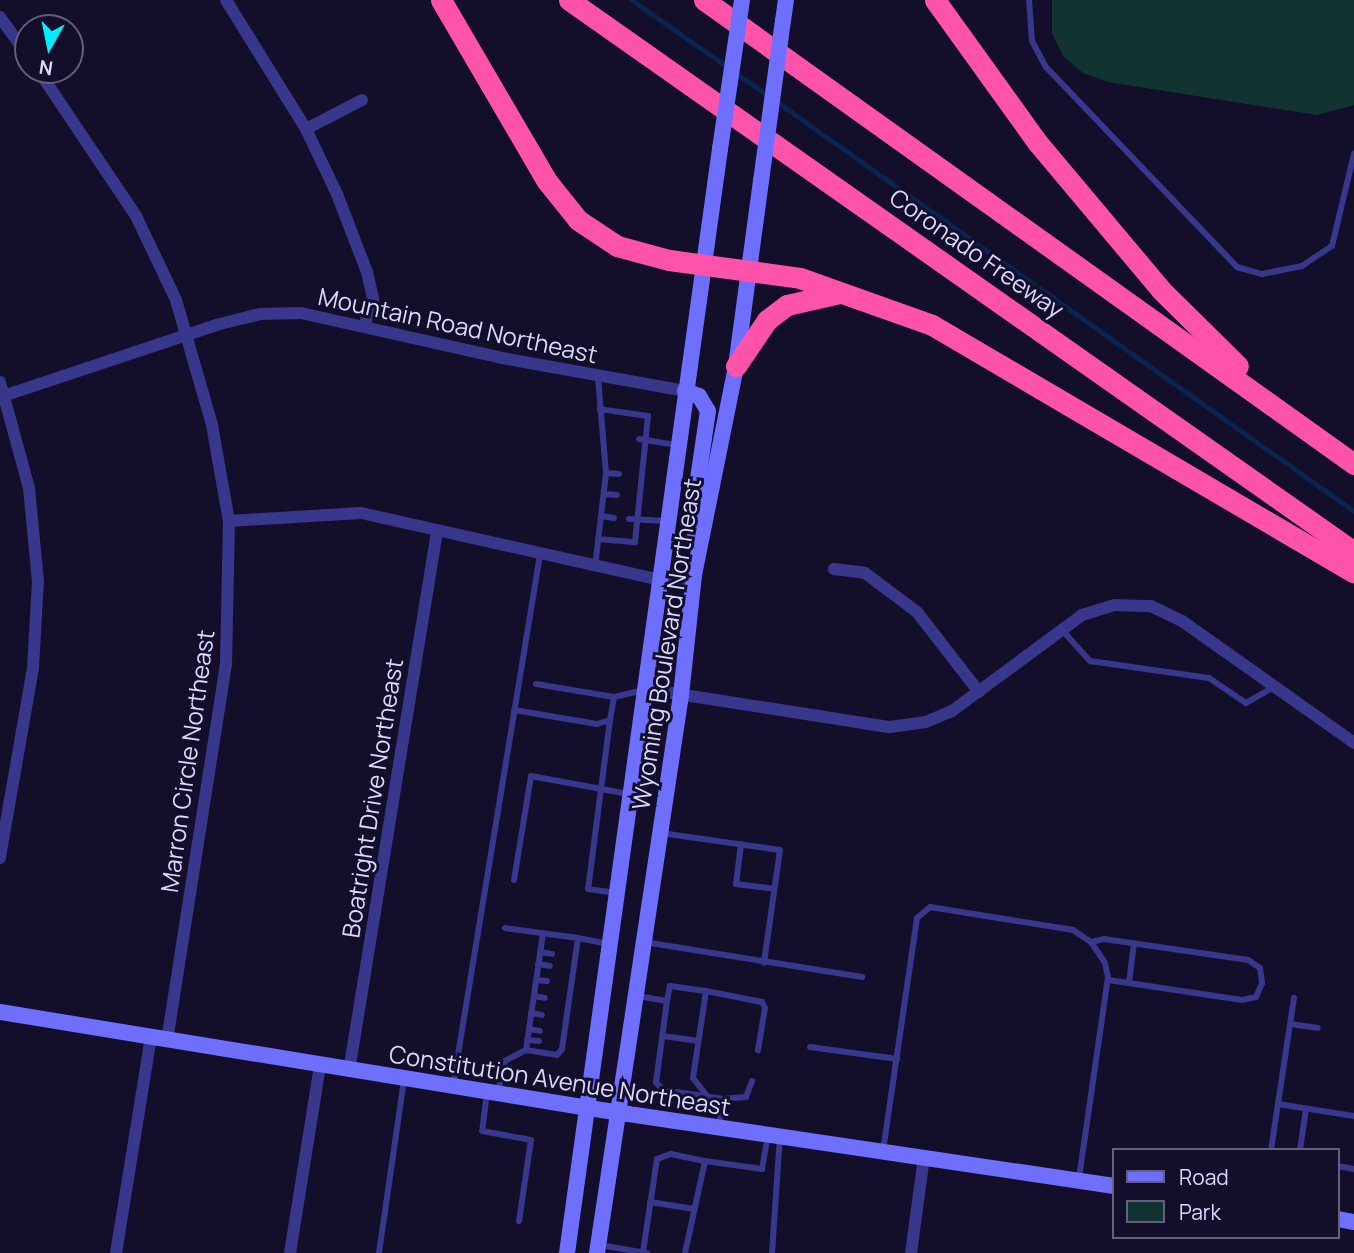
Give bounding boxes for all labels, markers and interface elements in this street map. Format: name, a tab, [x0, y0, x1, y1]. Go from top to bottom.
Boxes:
north arrow	[14, 14, 84, 84]
text: N	[37, 54, 55, 82]
street label: Coronado Freeway	[884, 182, 1070, 324]
street label: Mountain Road Northeast	[316, 281, 600, 369]
street label: Wyoming Boulevard Northeast	[626, 476, 706, 812]
street label: Marron Circle Northeast	[154, 628, 220, 894]
street label: Boatright Drive Northeast	[336, 656, 408, 940]
street label: Constitution Avenue Northeast	[387, 1039, 733, 1121]
legend	[1112, 1148, 1340, 1239]
text: Road	[1179, 1163, 1229, 1191]
text: Park	[1179, 1198, 1221, 1226]

